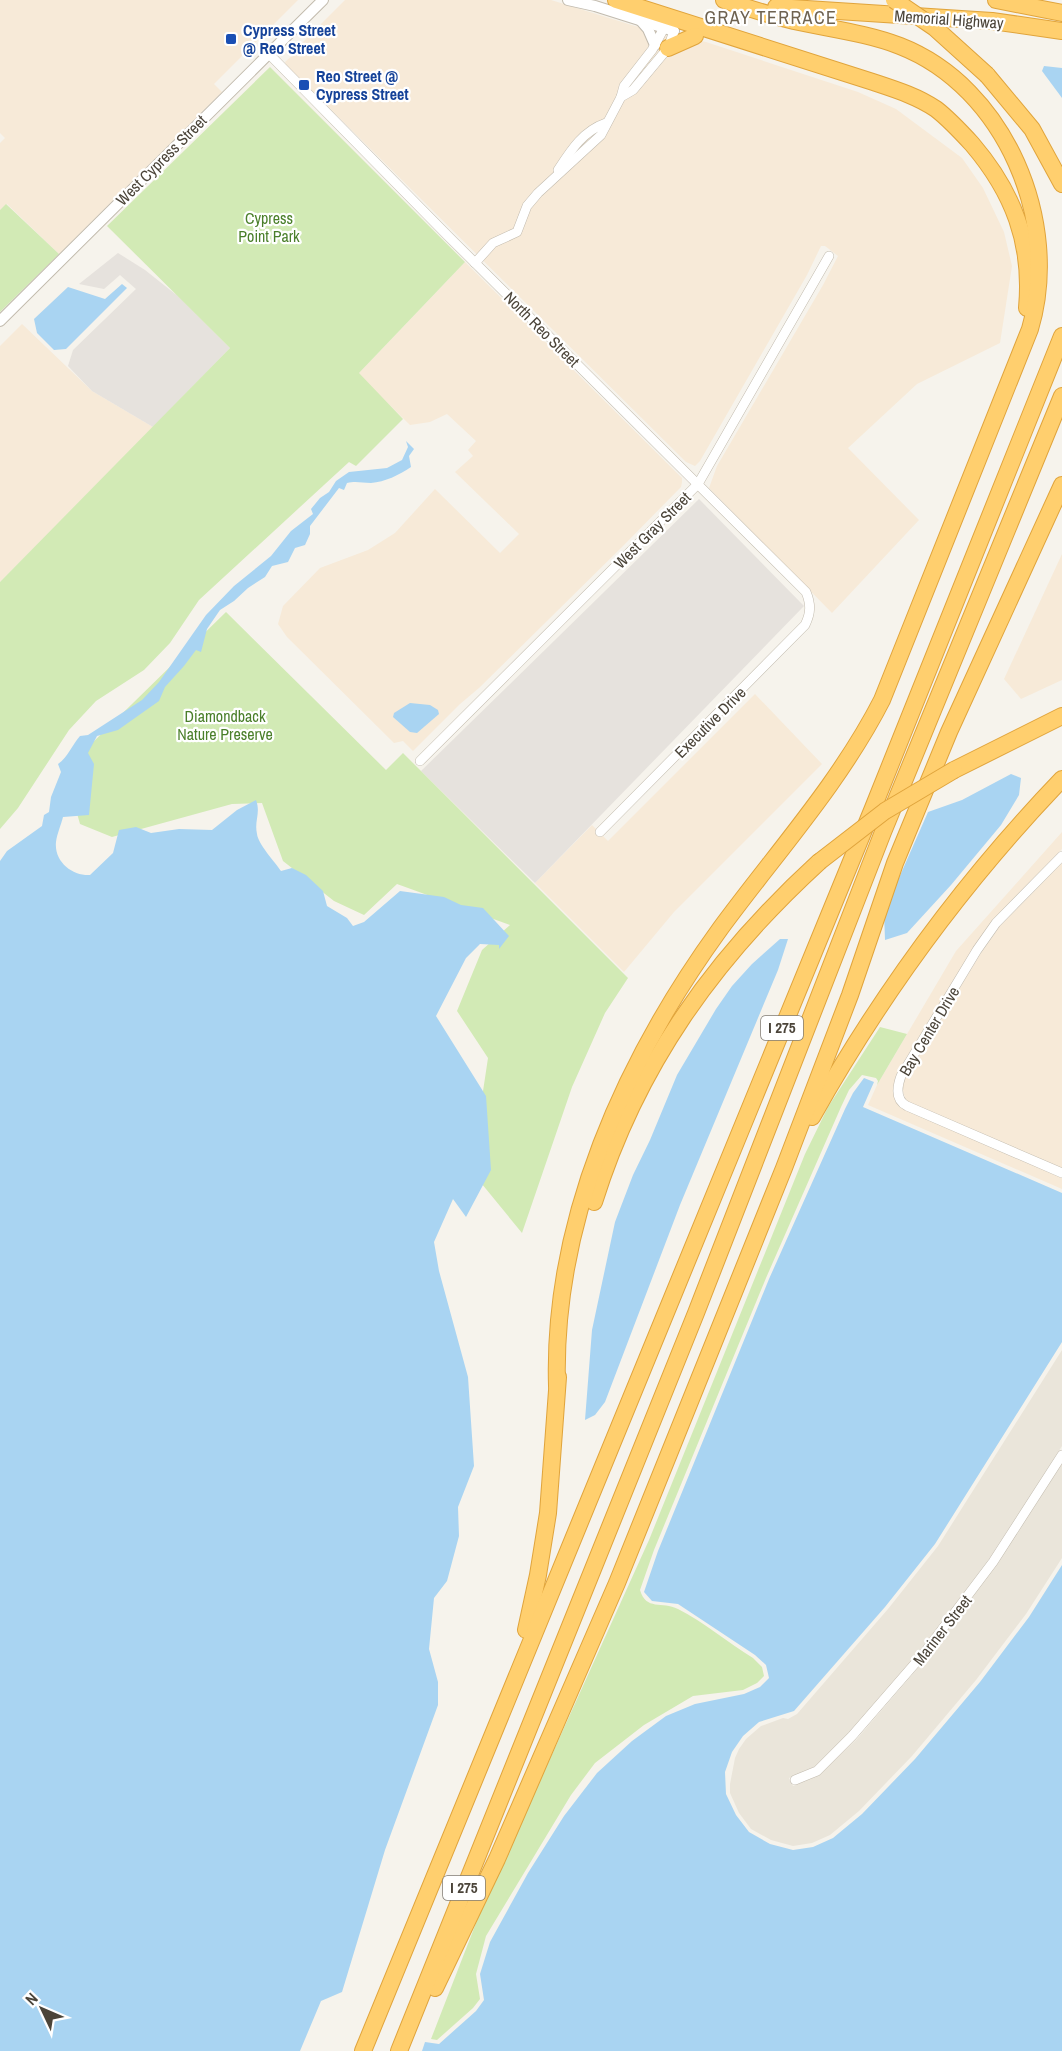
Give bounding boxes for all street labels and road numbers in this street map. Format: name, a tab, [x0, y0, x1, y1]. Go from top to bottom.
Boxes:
street label: Memorial Highway	[894, 4, 1005, 34]
street label: West Cypress Street	[111, 110, 211, 210]
street label: North Reo Street	[499, 286, 585, 372]
street label: West Gray Street	[609, 486, 696, 573]
street label: Executive Drive	[669, 681, 751, 763]
street label: Bay Center Drive	[894, 982, 964, 1080]
road number: I 275	[761, 1016, 803, 1040]
street label: Mariner Street	[908, 1590, 977, 1670]
road number: I 275	[443, 1876, 485, 1900]

